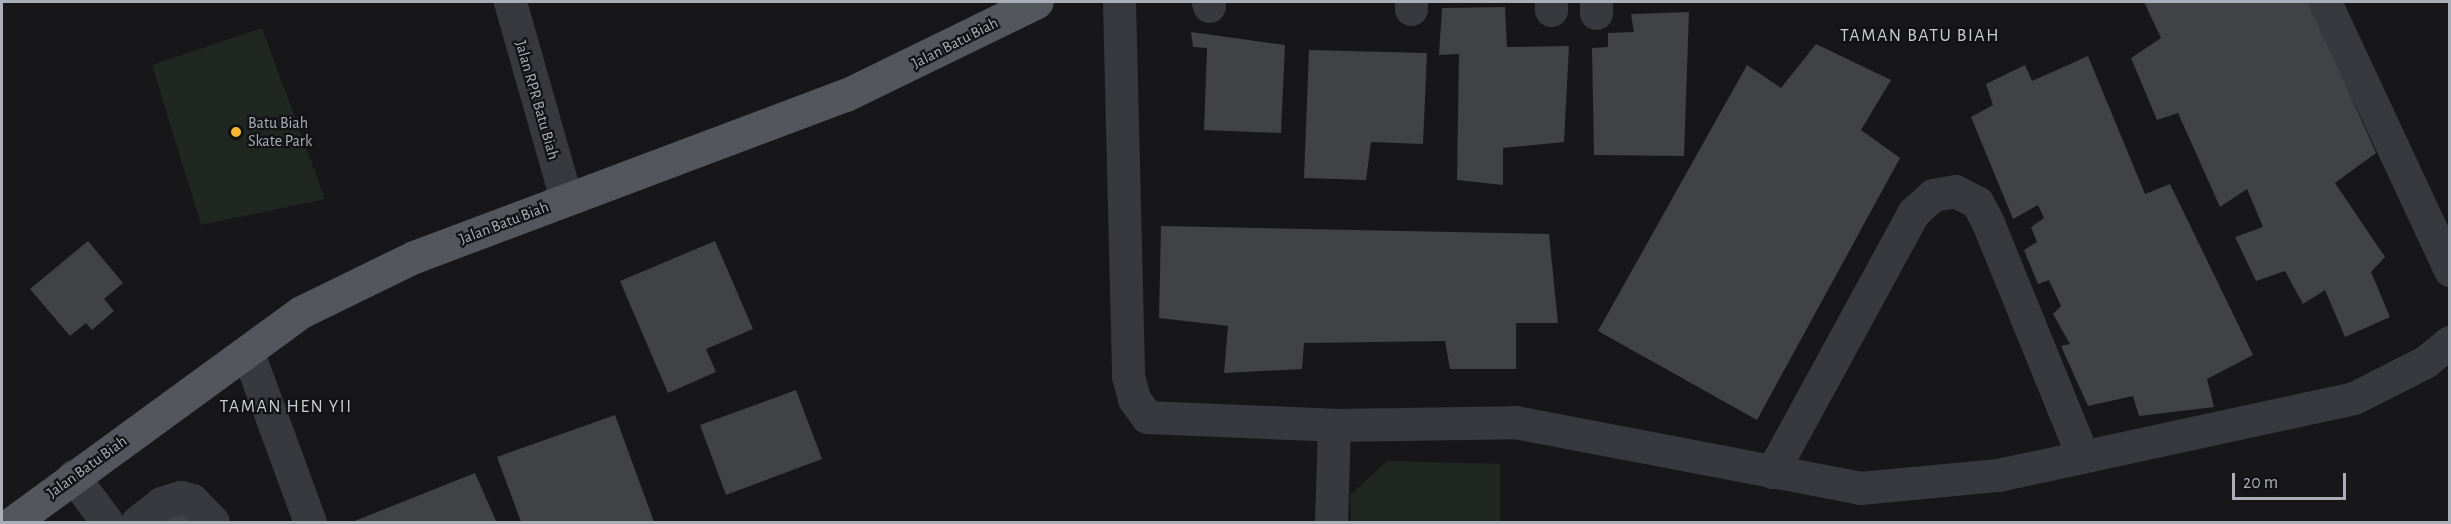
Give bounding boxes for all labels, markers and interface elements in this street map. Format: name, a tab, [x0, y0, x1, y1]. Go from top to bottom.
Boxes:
street label: Jalan Batu Biah	[909, 13, 1001, 73]
district label: TAMAN BATU BIAH	[1840, 25, 2000, 47]
street label: Jalan RPR Batu Biah	[511, 38, 563, 162]
place label: Batu Biah Skate Park	[248, 113, 312, 151]
marker: Batu Biah Skate Park	[229, 125, 243, 139]
street label: Jalan Batu Biah	[457, 197, 551, 249]
district label: TAMAN HEN YII	[219, 396, 353, 418]
street label: Jalan Batu Biah	[43, 432, 131, 502]
scale bar	[2235, 461, 2349, 499]
text: 20 m	[2243, 474, 2278, 492]

